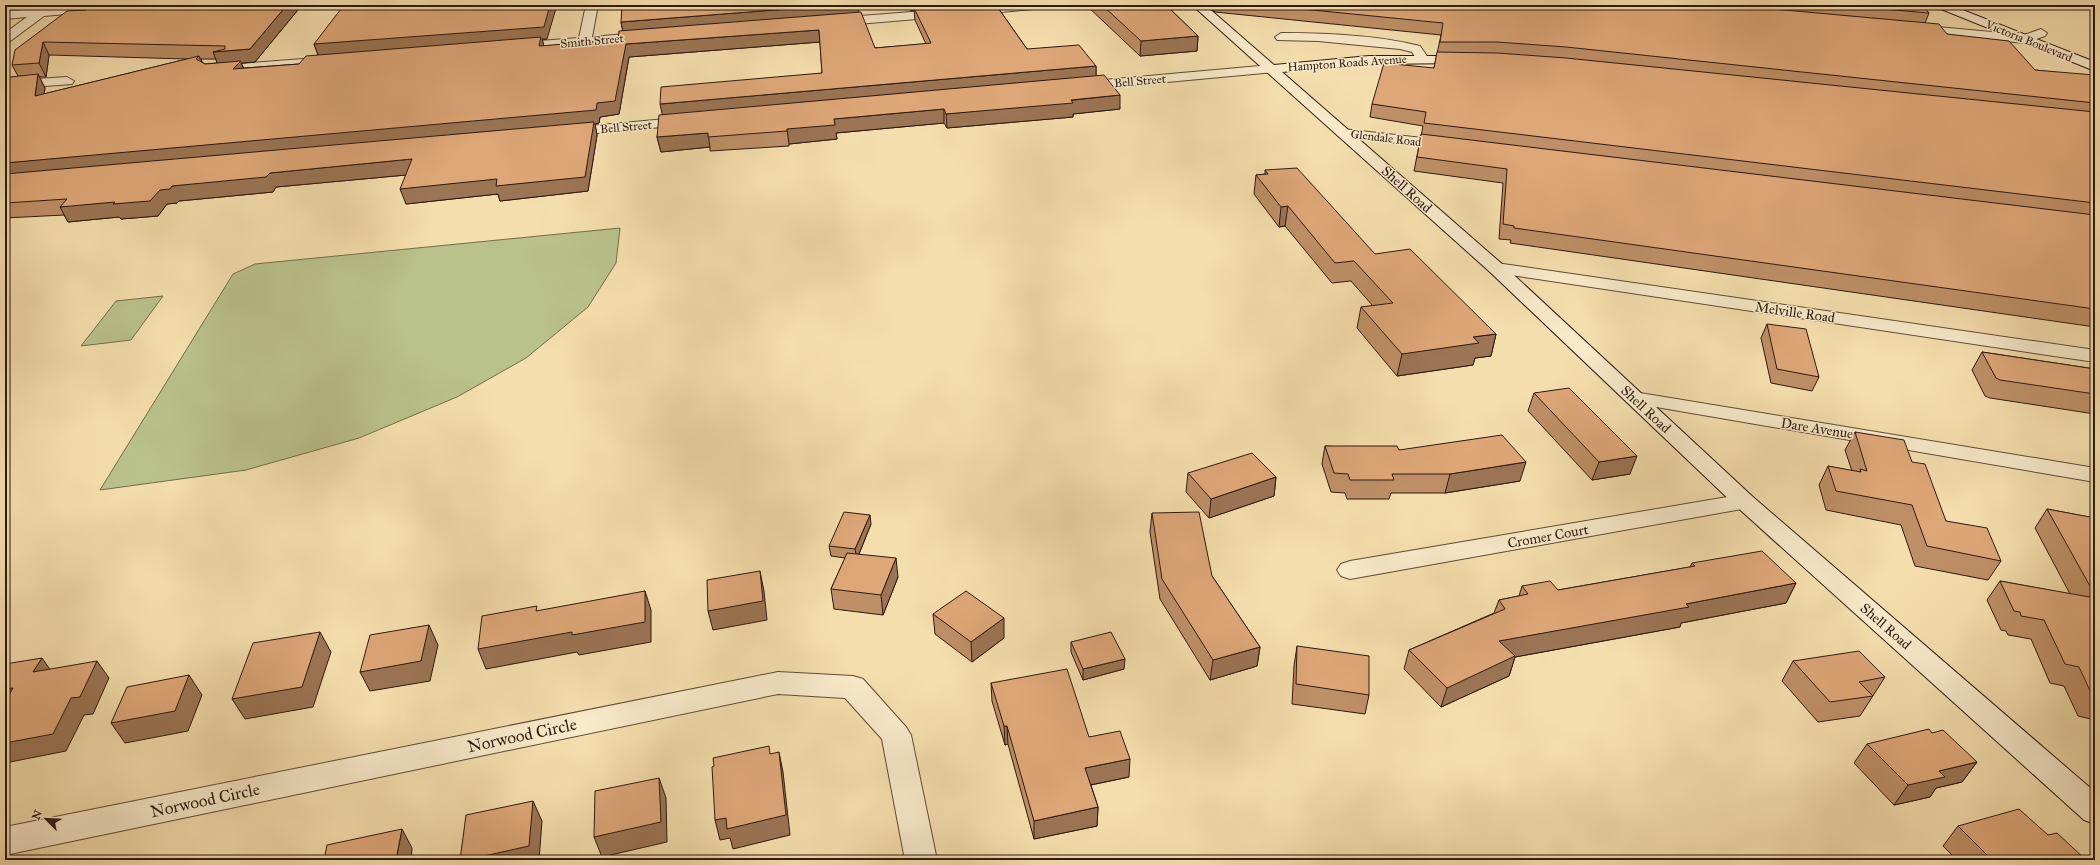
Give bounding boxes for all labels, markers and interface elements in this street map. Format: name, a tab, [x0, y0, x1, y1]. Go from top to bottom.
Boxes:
street label: Victoria Boulevard	[1983, 17, 2074, 65]
street label: Smith Street	[560, 31, 625, 51]
street label: Hampton Roads Avenue	[1287, 52, 1407, 74]
street label: Bell Street	[1114, 72, 1167, 90]
street label: Bell Street	[600, 118, 653, 136]
street label: Glendale Road	[1350, 127, 1422, 149]
street label: Shell Road	[1378, 162, 1435, 216]
street label: Melville Road	[1754, 298, 1836, 327]
street label: Shell Road	[1617, 382, 1674, 437]
street label: Dare Avenue	[1780, 414, 1854, 443]
street label: Cromer Court	[1506, 521, 1590, 552]
street label: Shell Road	[1857, 600, 1915, 653]
street label: Norwood Circle	[466, 714, 579, 757]
street label: Norwood Circle	[149, 779, 262, 822]
north arrow	[26, 799, 66, 839]
text: N	[29, 808, 45, 822]

